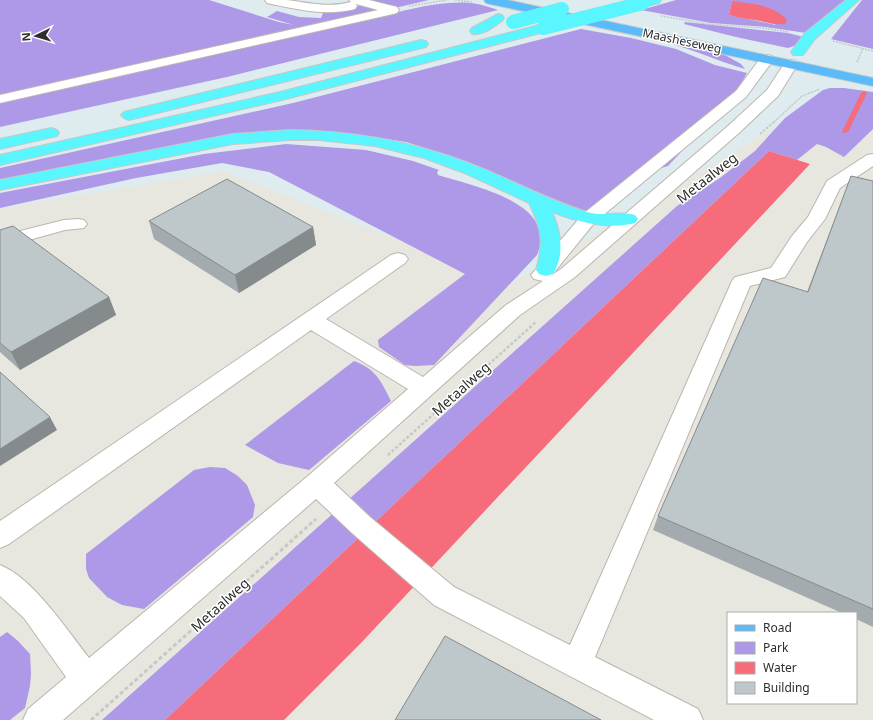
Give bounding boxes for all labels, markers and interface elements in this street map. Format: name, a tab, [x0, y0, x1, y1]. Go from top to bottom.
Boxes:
north arrow	[16, 16, 56, 56]
street label: Maasheseweg	[641, 24, 723, 57]
text: N	[18, 32, 33, 42]
street label: Metaalweg	[672, 148, 741, 207]
street label: Metaalweg	[427, 357, 494, 420]
street label: Metaalweg	[186, 573, 253, 636]
legend	[727, 612, 857, 704]
text: Road	[763, 619, 792, 636]
text: Park	[763, 639, 789, 656]
text: Water	[763, 659, 797, 676]
text: Building	[763, 679, 810, 696]

